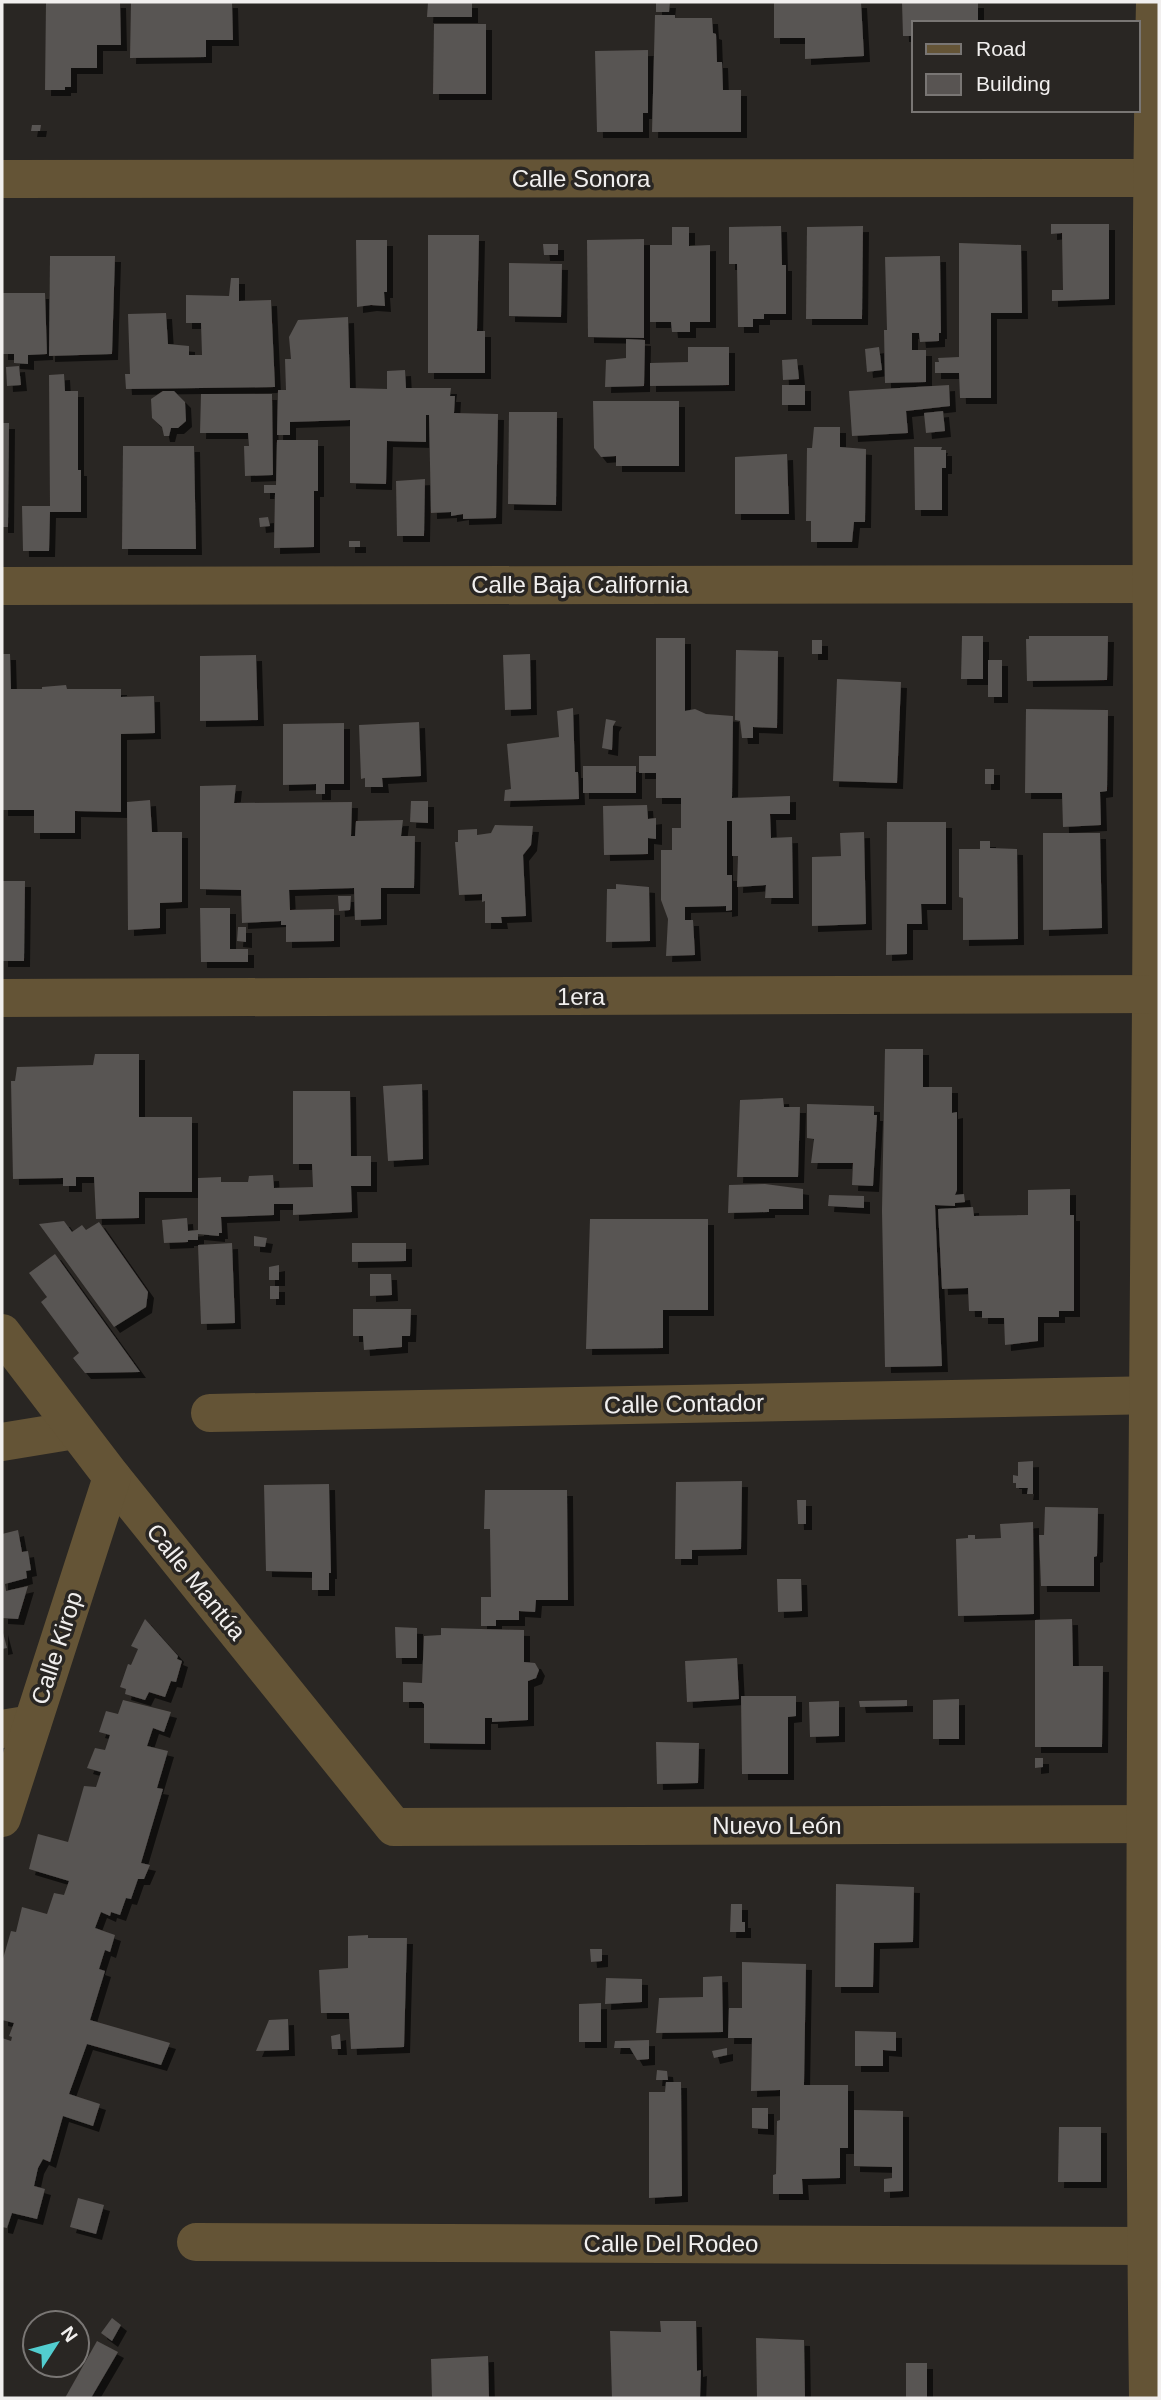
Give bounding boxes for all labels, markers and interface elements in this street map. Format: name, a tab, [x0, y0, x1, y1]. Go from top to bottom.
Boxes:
legend	[912, 21, 1140, 112]
text: Road	[976, 37, 1026, 60]
text: Building	[976, 72, 1051, 95]
street label: Calle Sonora	[512, 165, 651, 192]
street label: Calle Baja California	[471, 571, 689, 598]
street label: 1era	[557, 983, 606, 1010]
street label: Calle Contador	[604, 1389, 764, 1418]
street label: Calle Mantúa	[141, 1518, 252, 1646]
street label: Calle Kirop	[26, 1588, 88, 1708]
street label: Nuevo León	[712, 1812, 842, 1839]
street label: Calle Del Rodeo	[584, 2230, 758, 2257]
north arrow	[21, 2309, 91, 2379]
text: N	[57, 2323, 82, 2346]

